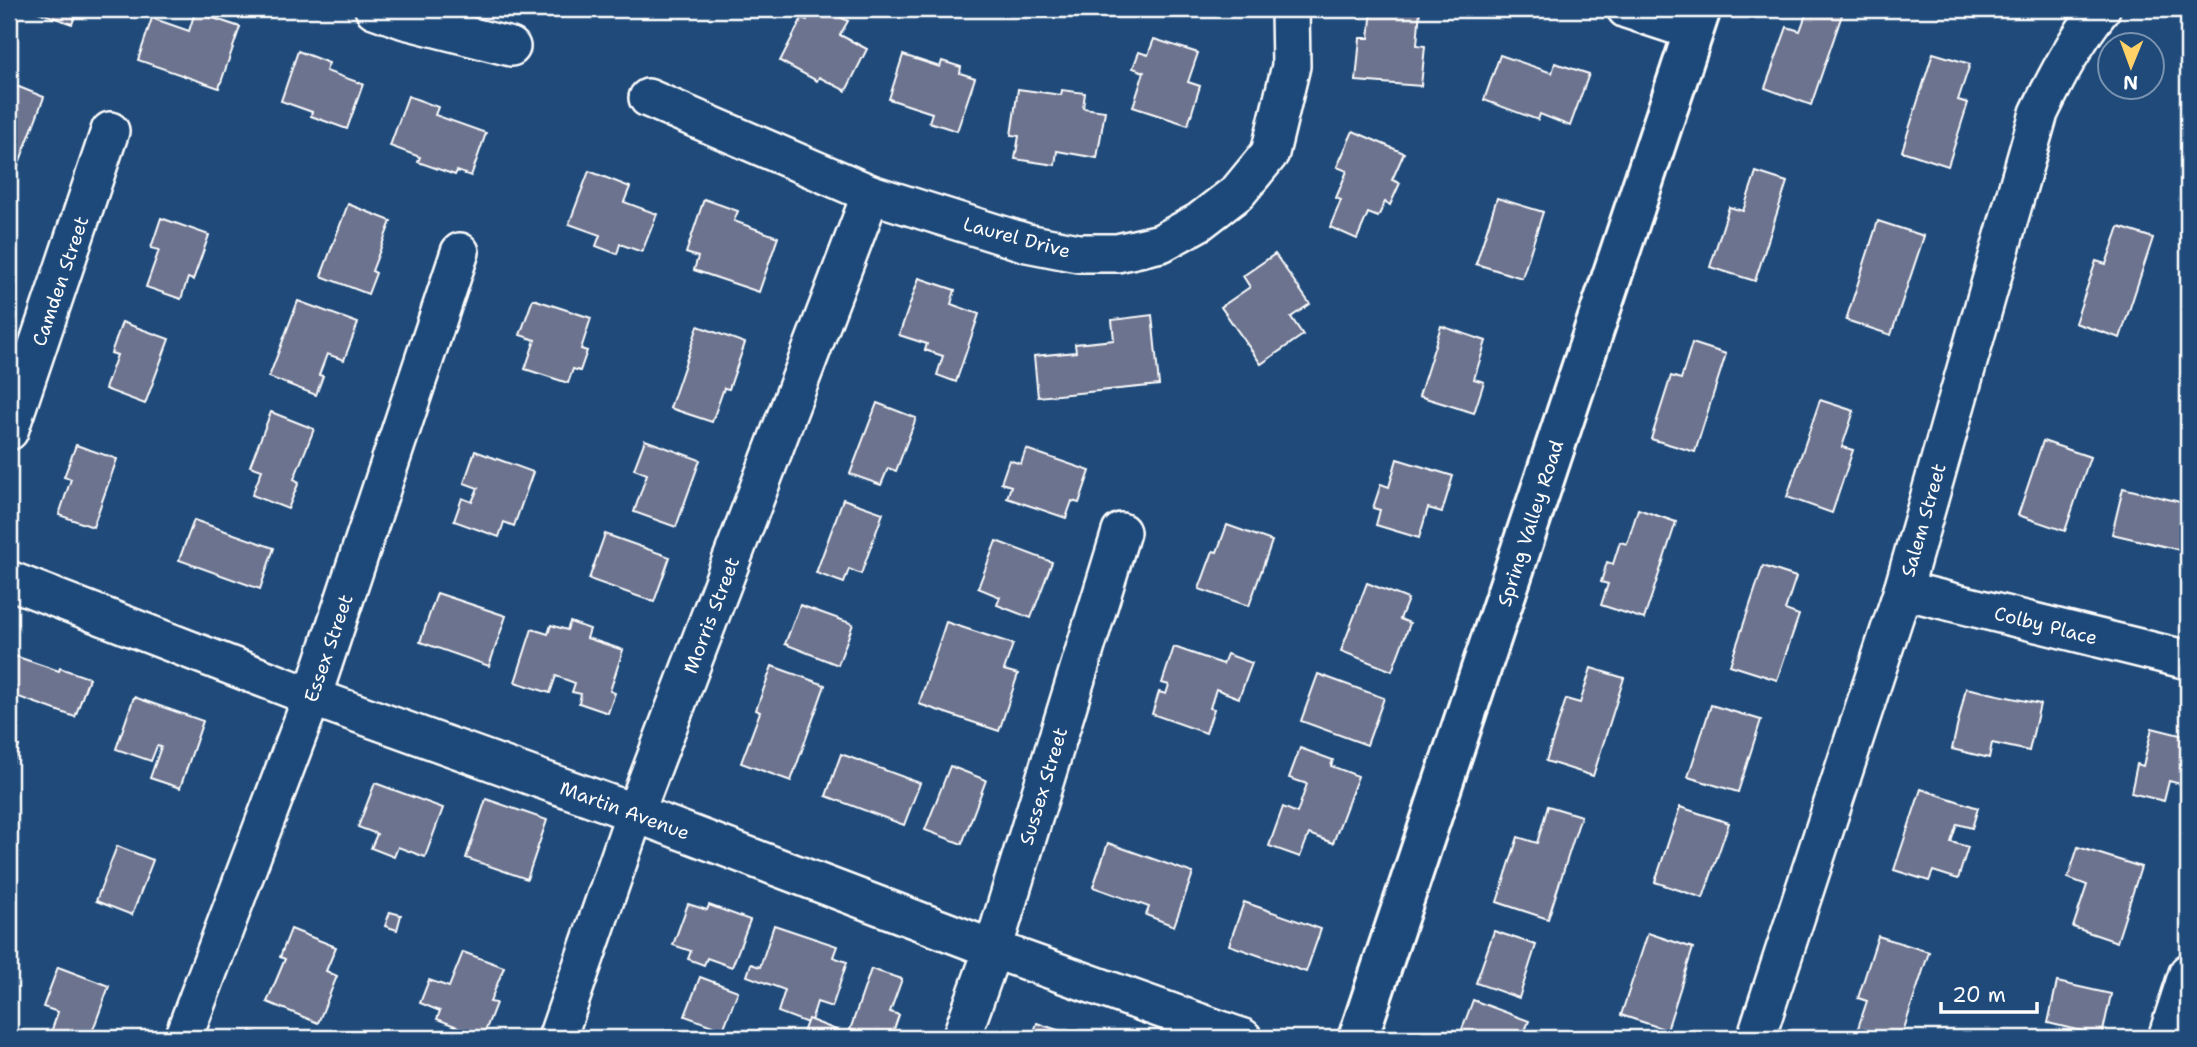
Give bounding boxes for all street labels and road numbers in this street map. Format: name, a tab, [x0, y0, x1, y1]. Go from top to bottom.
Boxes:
street label: Laurel Drive	[961, 211, 1073, 264]
street label: Camden Street	[27, 213, 94, 349]
street label: Spring Valley Road	[1492, 437, 1569, 610]
street label: Salem Street	[1895, 461, 1952, 580]
street label: Morris Street	[678, 553, 745, 677]
street label: Essex Street	[298, 591, 359, 705]
street label: Colby Place	[1992, 601, 2100, 650]
street label: Sussex Street	[1014, 724, 1073, 848]
street label: Martin Avenue	[557, 775, 693, 846]

